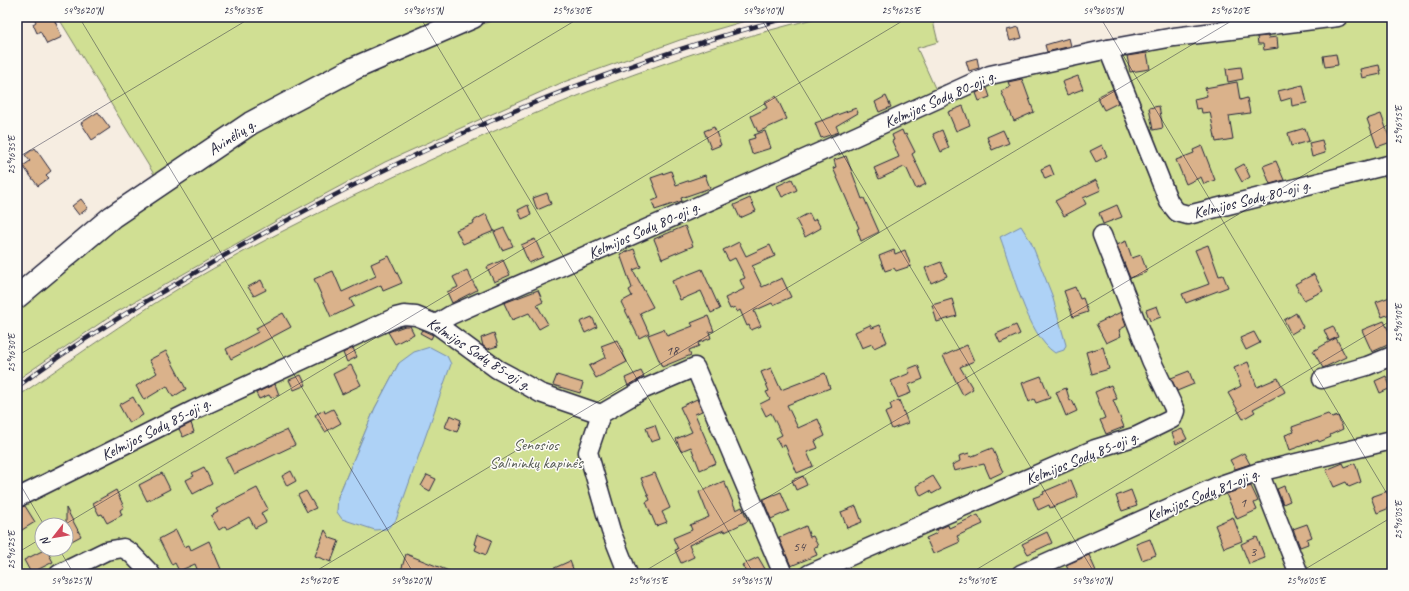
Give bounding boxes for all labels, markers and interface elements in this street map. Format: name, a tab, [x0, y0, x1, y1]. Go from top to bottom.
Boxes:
text: 54°36'20"N	[63, 4, 105, 17]
text: 25°16'35"E	[224, 4, 264, 17]
text: 54°36'15"N	[403, 4, 445, 17]
text: 25°16'30"E	[553, 4, 593, 17]
text: 54°36'10"N	[743, 4, 785, 17]
text: 25°16'25"E	[882, 4, 922, 17]
text: 54°36'05"N	[1083, 4, 1125, 17]
text: 25°16'20"E	[1211, 4, 1251, 17]
street label: Kelmijos Sodų 80-oji g.	[881, 65, 1000, 133]
text: 25°16'15"E	[1392, 104, 1405, 144]
street label: Avinėlių g.	[204, 114, 260, 160]
text: 25°16'35"E	[5, 134, 18, 174]
street label: Kelmijos Sodų 80-oji g.	[1191, 175, 1313, 223]
street label: Kelmijos Sodų 80-oji g.	[585, 196, 704, 264]
text: 25°16'10"E	[1392, 302, 1405, 342]
street label: Kelmijos Sodų 85-oji g.	[423, 313, 535, 395]
text: 25°16'30"E	[5, 332, 18, 372]
house number: 18	[666, 342, 680, 359]
street label: Kelmijos Sodų 85-oji g.	[98, 392, 215, 465]
street label: Kelmijos Sodų 85-oji g.	[1023, 426, 1142, 490]
park label: Senosios Salininkų kapinės	[489, 435, 584, 473]
street label: Kelmijos Sodų 81-oji g.	[1144, 464, 1262, 526]
house number: 1	[1240, 494, 1246, 510]
text: 25°16'05"E	[1392, 499, 1405, 539]
north arrow	[34, 517, 74, 557]
text: 25°16'25"E	[5, 529, 18, 569]
text: N	[37, 534, 53, 549]
house number: 54	[793, 538, 807, 555]
house number: 3	[1250, 543, 1258, 560]
text: 54°36'25"N	[51, 574, 93, 587]
text: 25°16'20"E	[300, 574, 340, 587]
text: 54°36'20"N	[391, 574, 433, 587]
text: 25°16'15"E	[629, 574, 669, 587]
text: 54°36'15"N	[731, 574, 773, 587]
text: 25°16'10"E	[958, 574, 998, 587]
text: 54°36'10"N	[1072, 574, 1114, 587]
text: 25°16'05"E	[1287, 574, 1327, 587]

